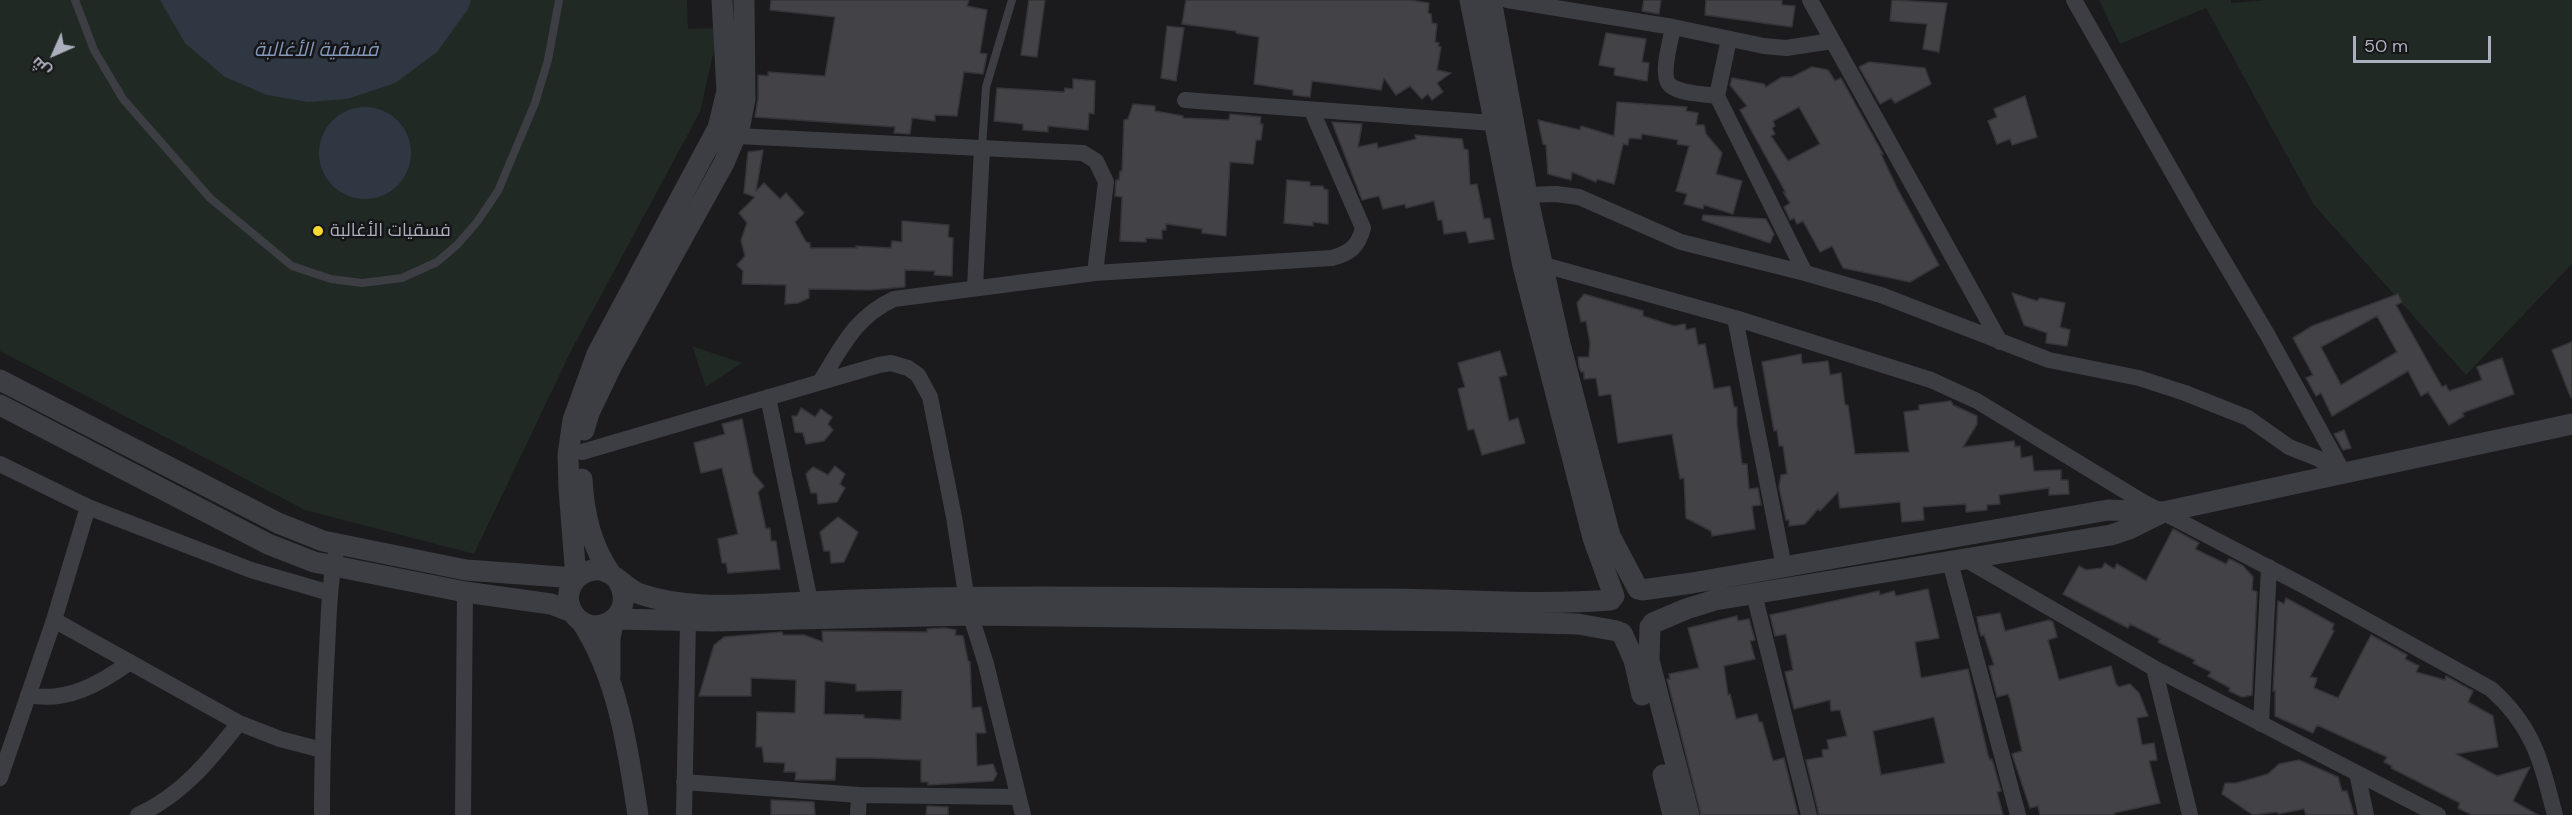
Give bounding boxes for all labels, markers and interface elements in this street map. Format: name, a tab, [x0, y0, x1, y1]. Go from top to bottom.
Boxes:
north arrow	[24, 24, 84, 84]
scale bar	[2356, 24, 2494, 62]
text: 50 m	[2364, 34, 2408, 58]
water label: فسقية الأغالبة	[254, 39, 378, 63]
text: ش	[26, 52, 56, 82]
place label: فسقيات الأغالبة	[330, 220, 451, 242]
marker: فسقيات الأغالبة	[311, 224, 325, 238]

